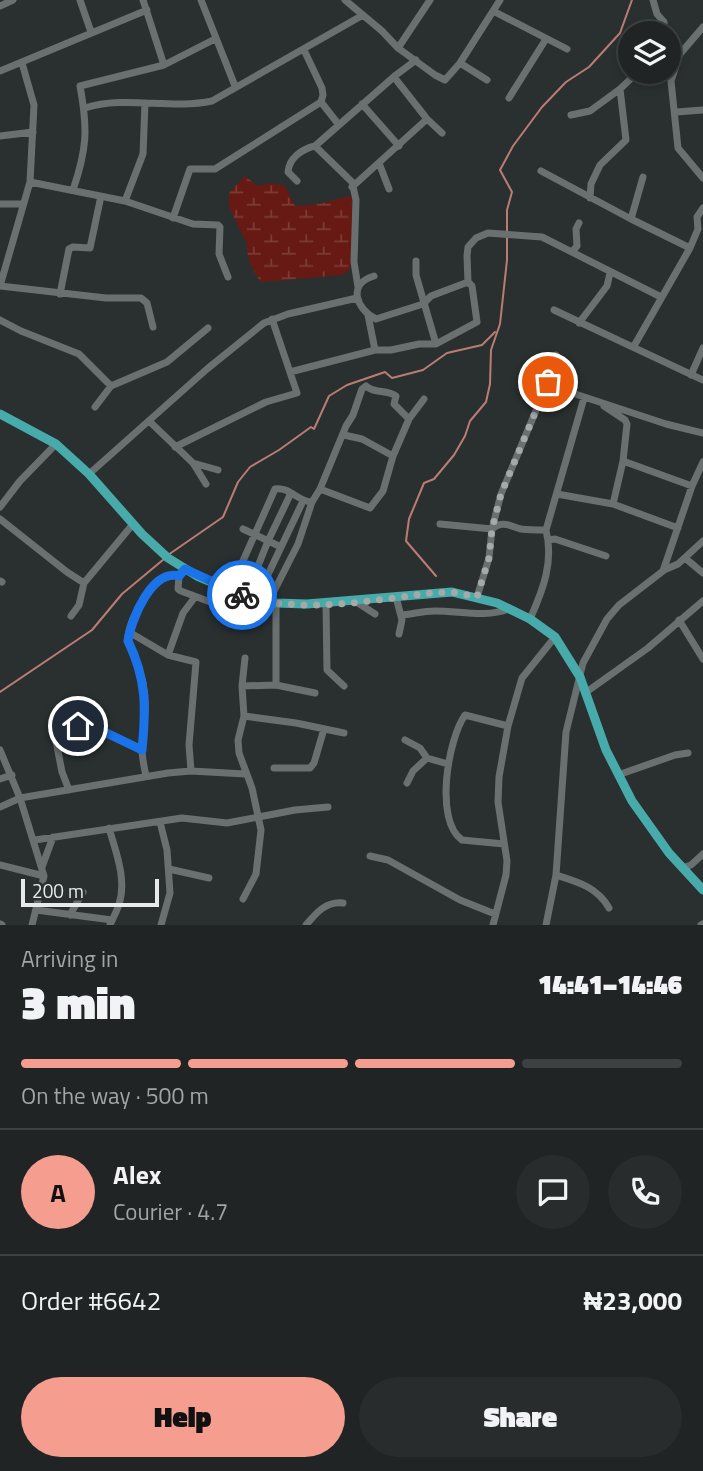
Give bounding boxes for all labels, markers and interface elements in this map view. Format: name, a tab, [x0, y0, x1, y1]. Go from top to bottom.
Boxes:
map controls	[618, 21, 681, 84]
button: layers	[618, 21, 681, 84]
pin	[518, 352, 578, 412]
icon: bag	[529, 363, 567, 401]
courier	[207, 560, 277, 630]
icon: bike	[223, 576, 261, 614]
pin	[48, 696, 108, 756]
icon: home	[59, 707, 97, 745]
scale bar	[21, 876, 159, 908]
text: 200 m	[32, 876, 84, 905]
text: Arriving in	[21, 941, 118, 976]
text: 14:41–14:46	[538, 965, 682, 1004]
text: 3 min	[21, 967, 135, 1037]
text: On the way · 500 m	[21, 1078, 209, 1113]
text: Alex	[113, 1155, 161, 1194]
button: chat	[516, 1155, 590, 1229]
button: phone	[608, 1155, 682, 1229]
text: A	[50, 1173, 66, 1212]
text: Courier · 4.7	[113, 1194, 228, 1229]
text: Order #6642	[21, 1281, 161, 1320]
text: ₦23,000	[584, 1281, 682, 1320]
button: Help	[21, 1377, 345, 1457]
button: Share	[359, 1377, 682, 1457]

